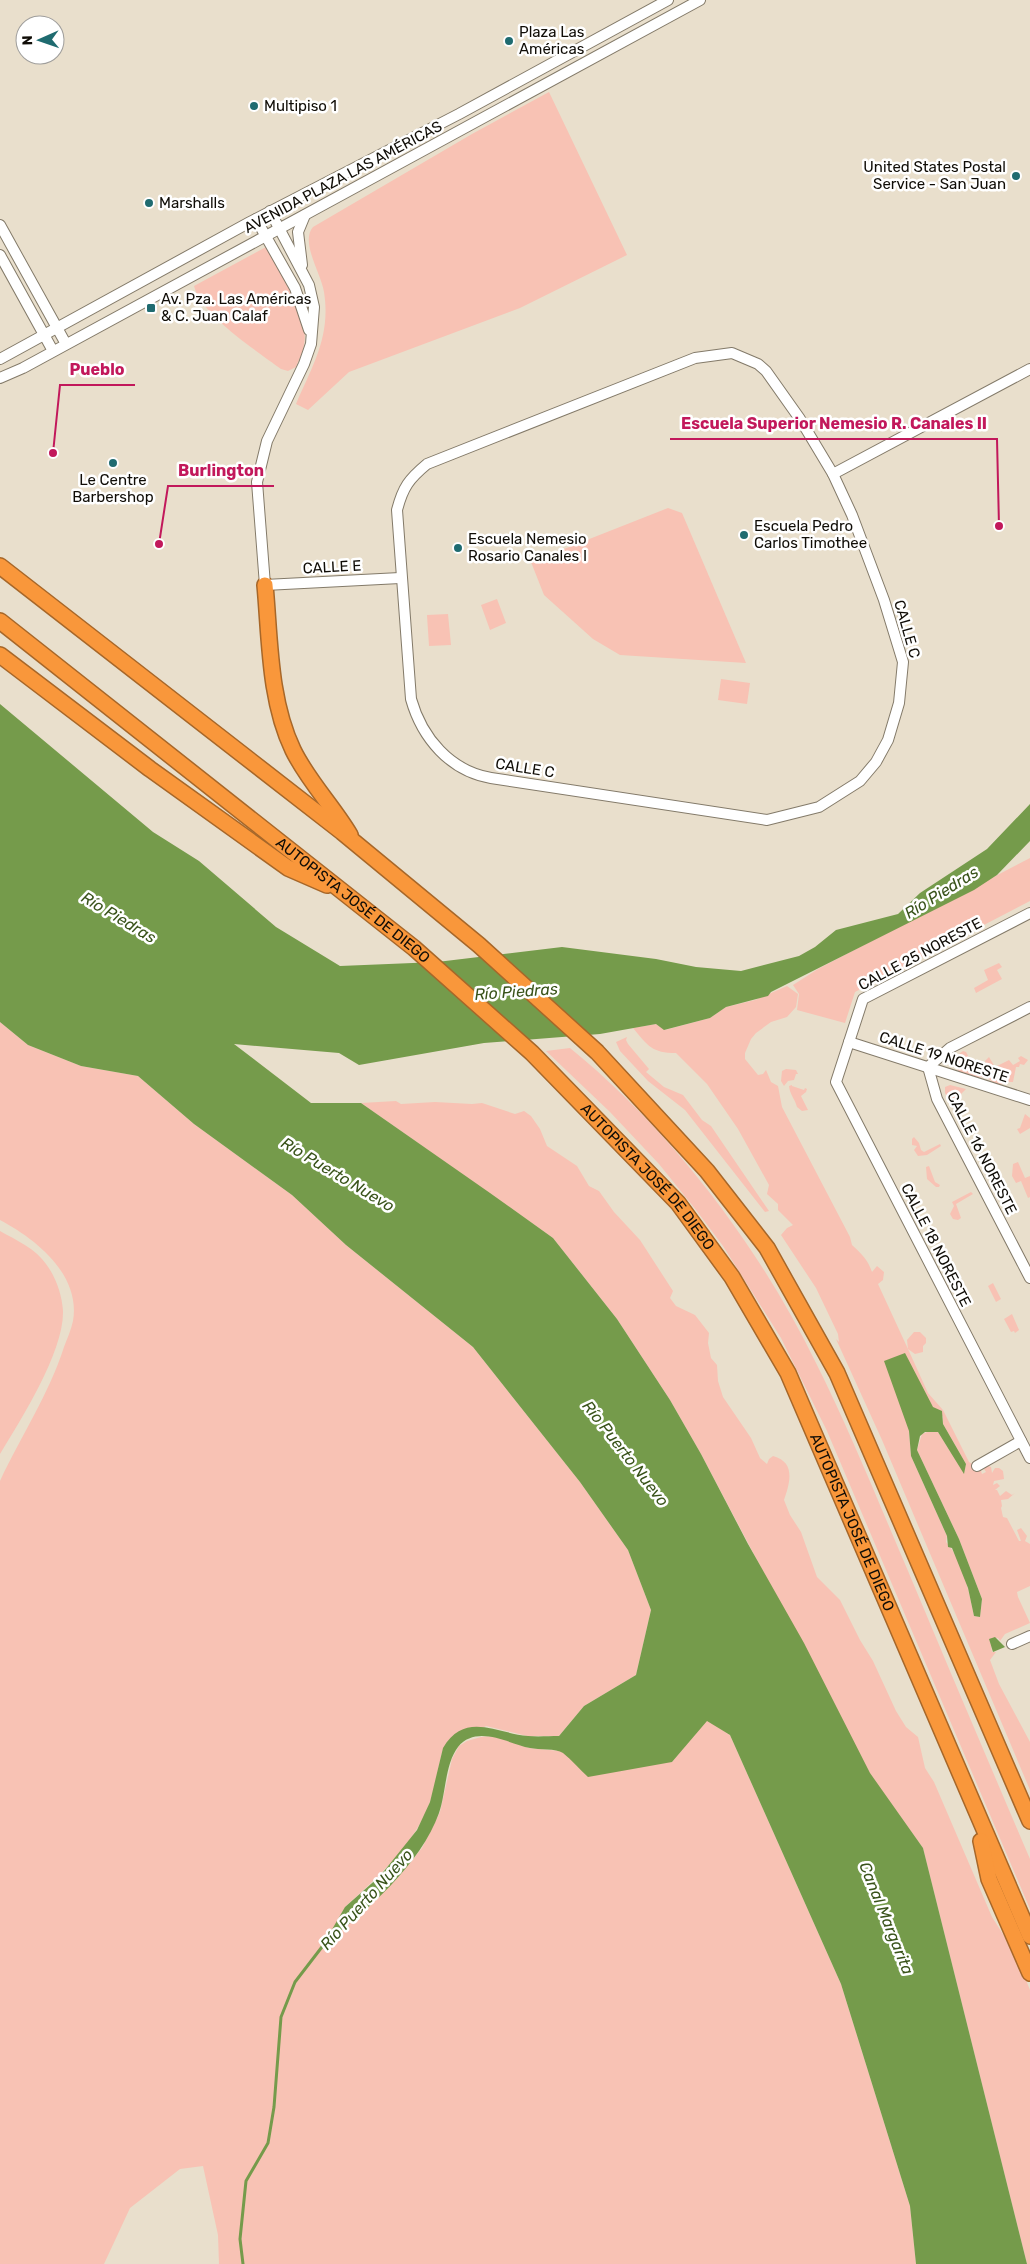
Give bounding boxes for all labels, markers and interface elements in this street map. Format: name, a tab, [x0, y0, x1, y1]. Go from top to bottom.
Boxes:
north arrow	[15, 15, 65, 65]
place label: Plaza Las Américas	[519, 23, 585, 58]
text: N	[19, 35, 36, 46]
marker: Plaza Las Américas	[503, 35, 515, 47]
place label: Multipiso 1	[264, 97, 337, 115]
marker: Multipiso 1	[248, 100, 260, 112]
street label: AVENIDA PLAZA LAS AMÉRICAS	[241, 117, 445, 237]
place label: United States Postal Service - San Juan	[863, 158, 1006, 193]
marker: United States Postal Service - San Juan	[1010, 170, 1022, 182]
place label: Marshalls	[159, 194, 225, 212]
marker: Marshalls	[143, 197, 155, 209]
place label: Av. Pza. Las Américas & C. Juan Calaf	[161, 290, 312, 325]
marker: Av. Pza. Las Américas & C. Juan Calaf	[145, 302, 157, 314]
callout: Pueblo	[60, 354, 135, 385]
text: Pueblo	[69, 360, 125, 379]
callout: Escuela Superior Nemesio R. Canales II	[670, 408, 997, 439]
text: Escuela Superior Nemesio R. Canales II	[681, 414, 987, 433]
callout: Burlington	[168, 455, 274, 486]
marker: Le Centre Barbershop	[107, 457, 119, 469]
text: Burlington	[178, 461, 264, 480]
place label: Le Centre Barbershop	[72, 471, 154, 506]
place label: Escuela Pedro Carlos Timothee	[754, 517, 867, 552]
marker: Escuela Pedro Carlos Timothee	[738, 529, 750, 541]
place label: Escuela Nemesio Rosario Canales I	[468, 530, 587, 565]
marker: Escuela Nemesio Rosario Canales I	[452, 542, 464, 554]
street label: CALLE E	[302, 556, 362, 578]
street label: CALLE C	[890, 598, 924, 660]
street label: CALLE C	[494, 754, 556, 782]
street label: AUTOPISTA JOSÉ DE DIEGO	[272, 833, 434, 967]
water label: Río Piedras	[901, 862, 982, 923]
water label: Río Piedras	[78, 888, 160, 947]
street label: CALLE 25 NORESTE	[855, 914, 985, 994]
water label: Río Piedras	[474, 979, 558, 1004]
street label: CALLE 19 NORESTE	[877, 1028, 1011, 1086]
street label: CALLE 16 NORESTE	[943, 1089, 1021, 1217]
street label: AUTOPISTA JOSÉ DE DIEGO	[577, 1100, 718, 1254]
water label: Río Puerto Nuevo	[278, 1133, 398, 1216]
street label: CALLE 18 NORESTE	[897, 1180, 975, 1310]
water label: Río Puerto Nuevo	[578, 1397, 673, 1510]
street label: AUTOPISTA JOSÉ DE DIEGO	[806, 1431, 898, 1614]
water label: Río Puerto Nuevo	[316, 1845, 417, 1954]
water label: Canal Margarita	[855, 1859, 918, 1977]

